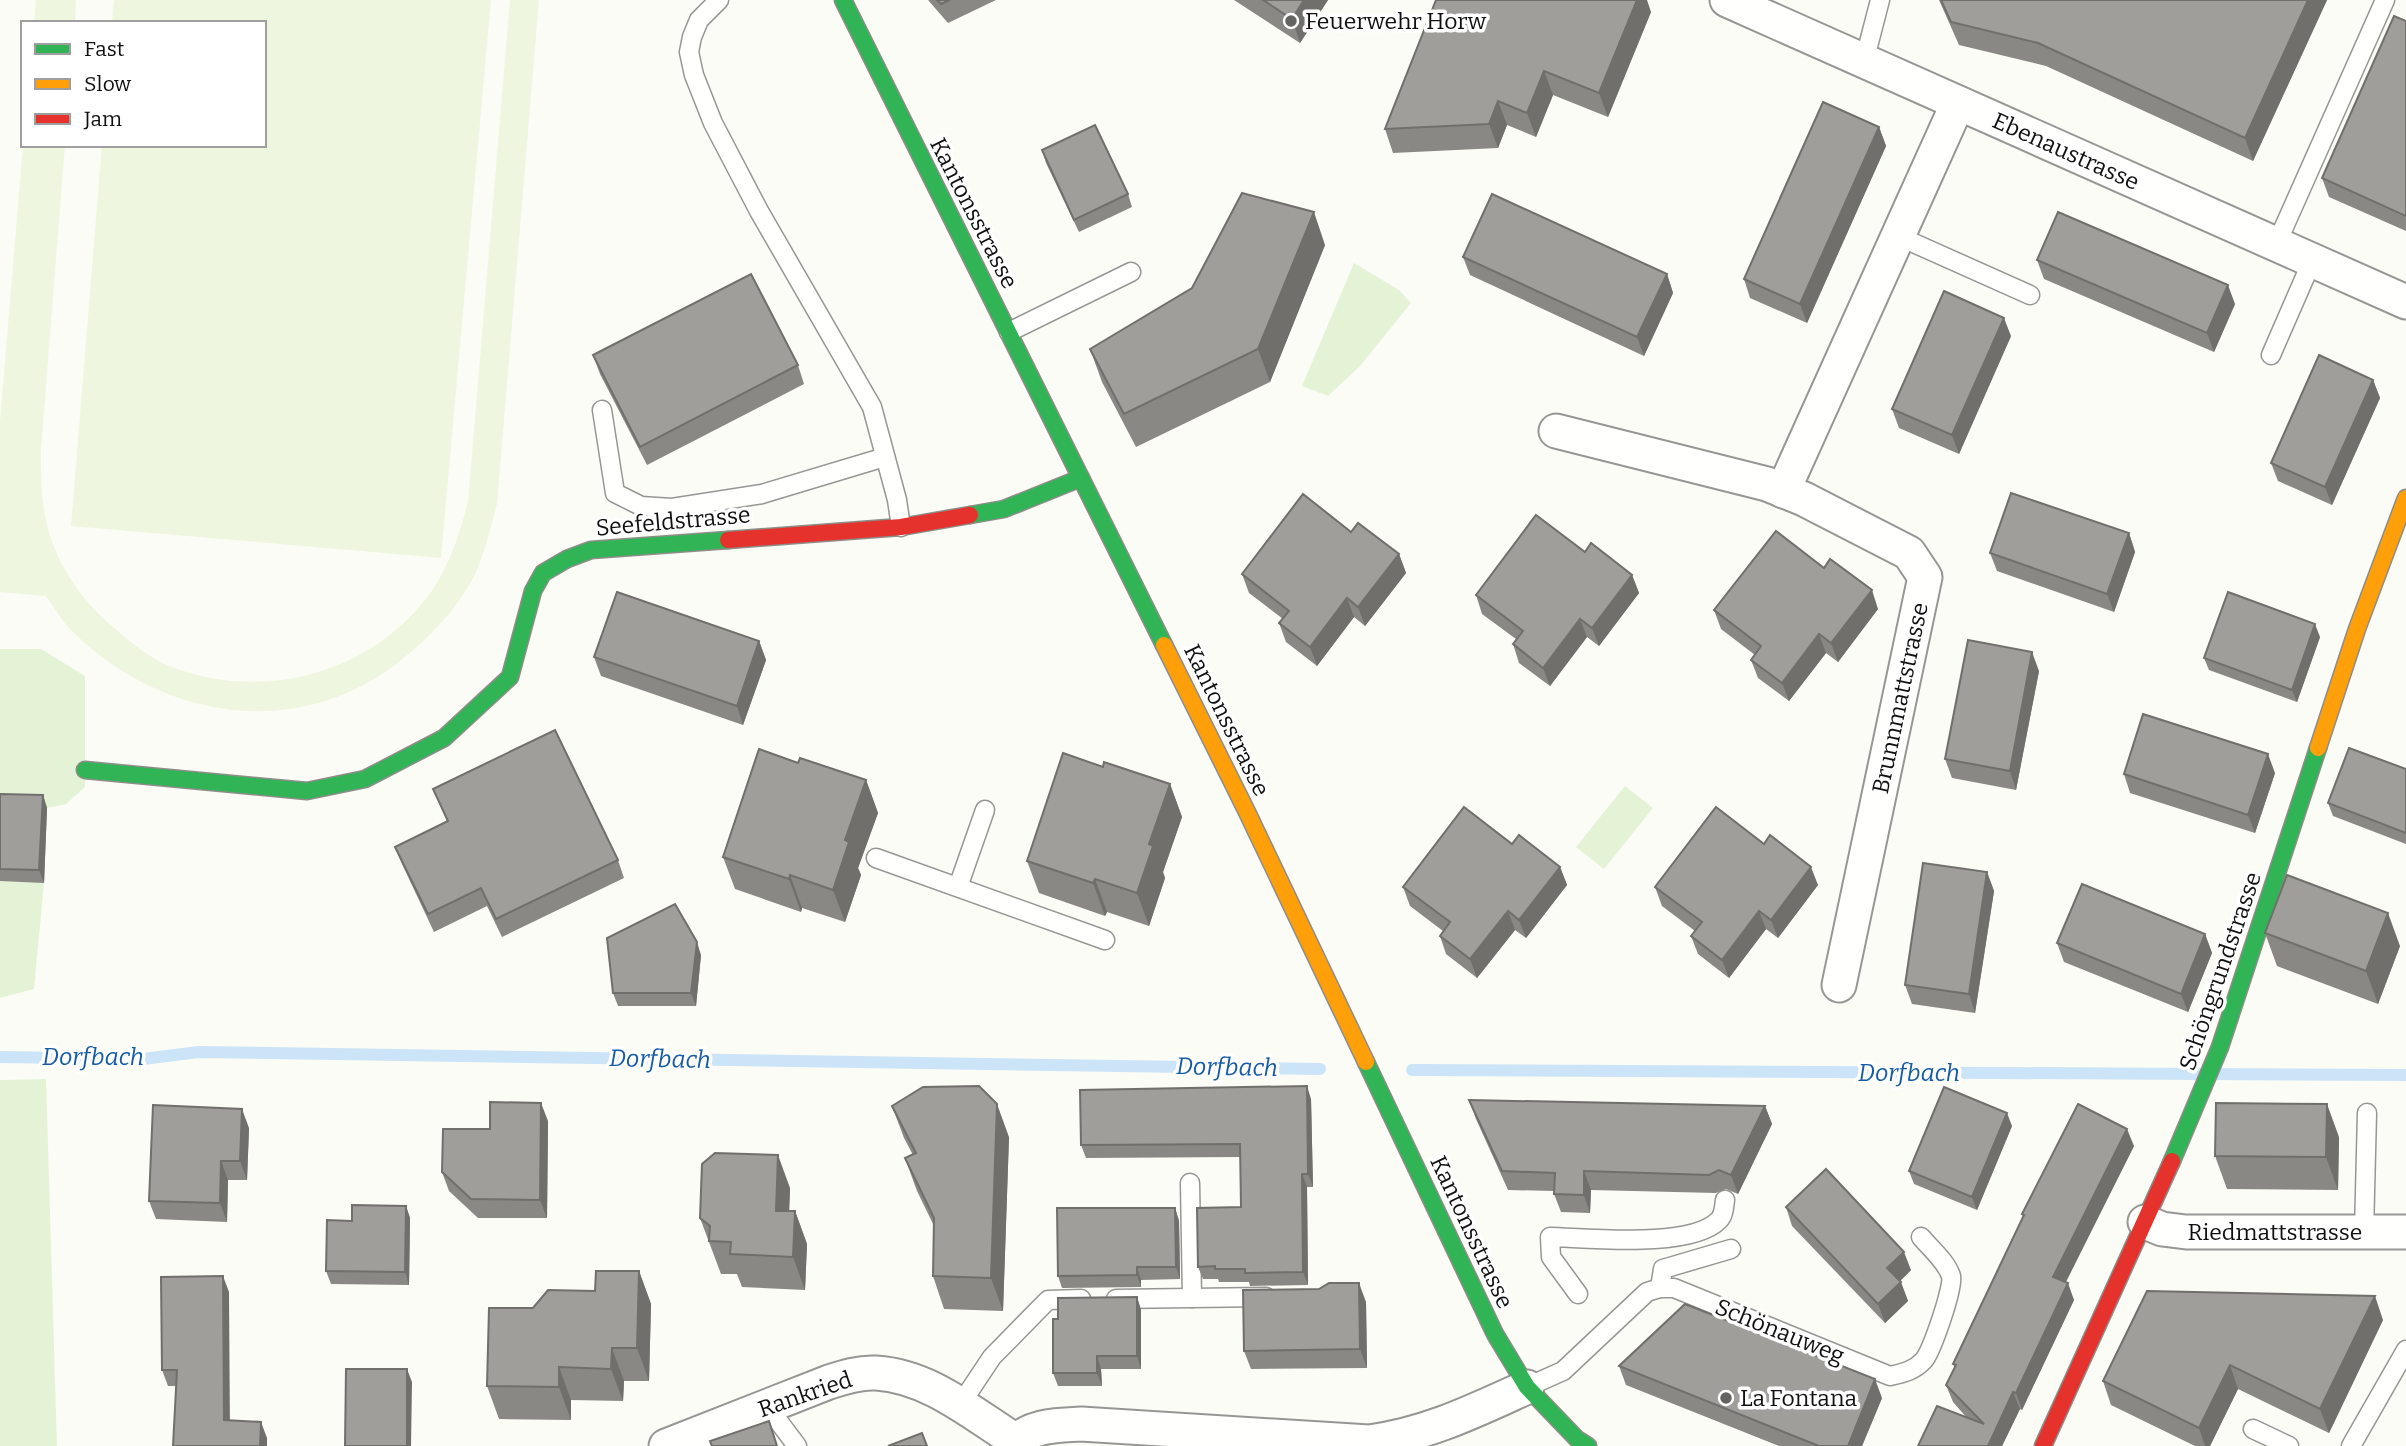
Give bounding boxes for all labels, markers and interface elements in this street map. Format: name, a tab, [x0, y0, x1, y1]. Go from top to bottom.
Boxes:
place label: Feuerwehr Horw	[1305, 7, 1487, 35]
marker: Feuerwehr Horw	[1283, 13, 1299, 29]
legend	[21, 21, 266, 147]
text: Fast	[84, 36, 125, 62]
text: Slow	[84, 71, 131, 97]
text: Jam	[83, 106, 122, 132]
street label: Ebenaustrasse	[1988, 106, 2144, 196]
street label: Kantonsstrasse	[924, 133, 1024, 293]
street label: Seefeldstrasse	[594, 500, 752, 542]
street label: Brunnmattstrasse	[1866, 600, 1934, 796]
street label: Kantonsstrasse	[1178, 640, 1276, 800]
street label: Schöngrundstrasse	[2173, 868, 2267, 1074]
water label: Dorfbach	[42, 1043, 144, 1071]
water label: Dorfbach	[609, 1044, 711, 1074]
water label: Dorfbach	[1176, 1052, 1278, 1082]
water label: Dorfbach	[1858, 1059, 1960, 1087]
street label: Kantonsstrasse	[1424, 1151, 1520, 1313]
street label: Riedmattstrasse	[2188, 1218, 2362, 1246]
street label: Schönauweg	[1711, 1292, 1849, 1370]
street label: Rankried	[754, 1365, 856, 1423]
place label: La Fontana	[1740, 1384, 1857, 1412]
marker: La Fontana	[1718, 1390, 1734, 1406]

